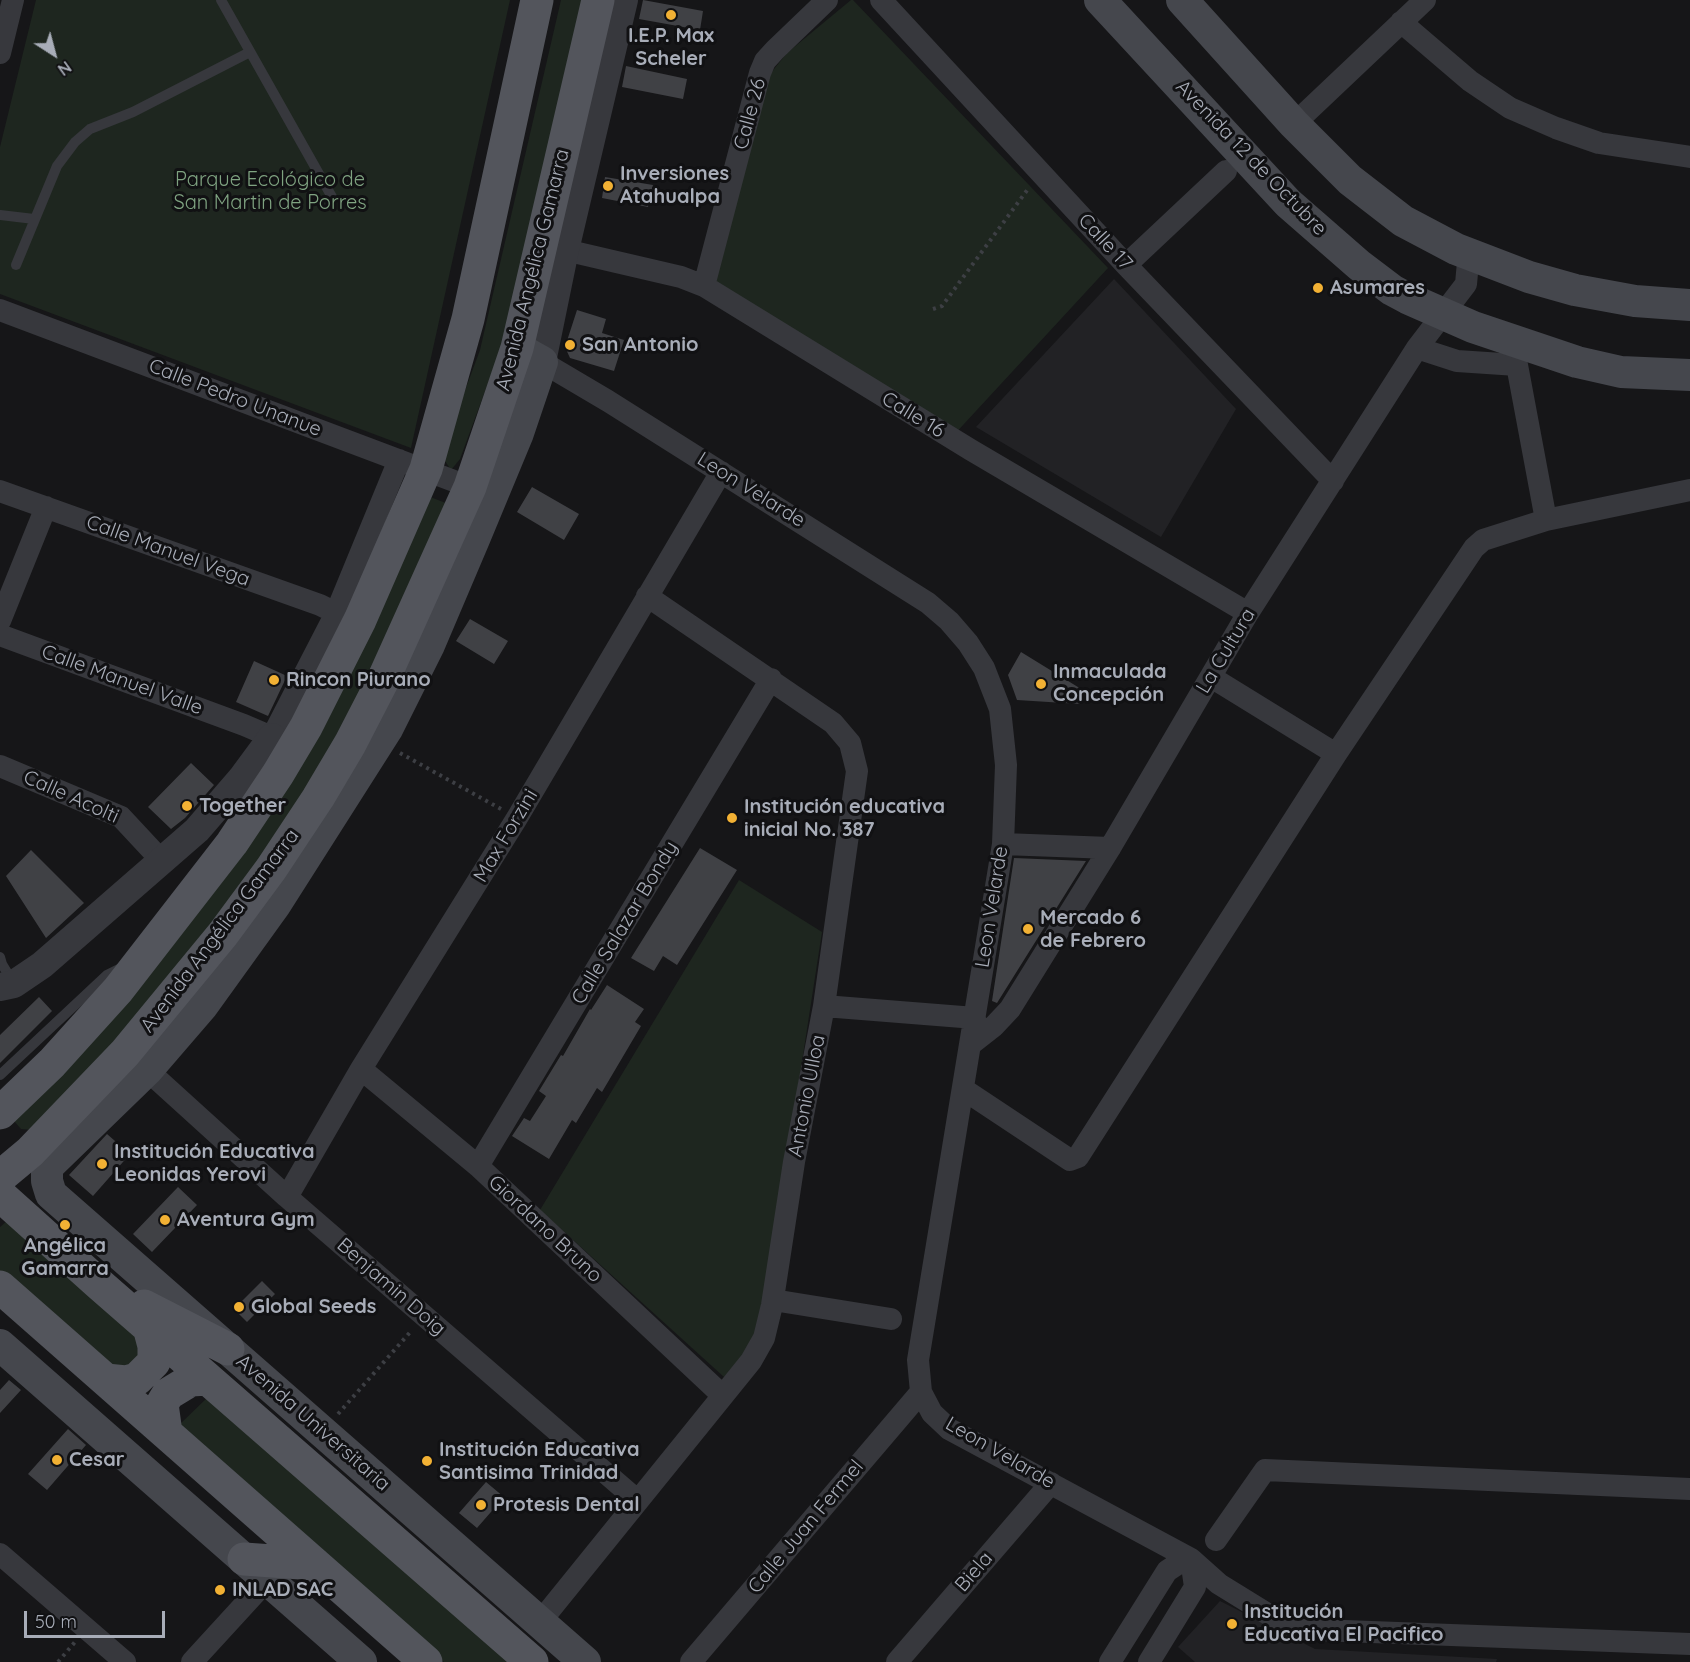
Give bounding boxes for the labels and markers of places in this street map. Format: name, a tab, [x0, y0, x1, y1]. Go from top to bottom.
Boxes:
marker: I.E.P. Max Scheler	[664, 8, 678, 22]
place label: I.E.P. Max Scheler	[628, 24, 714, 71]
place label: Inversiones Atahualpa	[620, 162, 729, 209]
marker: Inversiones Atahualpa	[601, 179, 615, 193]
place label: Asumares	[1330, 276, 1425, 300]
marker: Asumares	[1311, 281, 1325, 295]
place label: San Antonio	[582, 333, 698, 357]
marker: San Antonio	[563, 338, 577, 352]
place label: Inmaculada Concepción	[1053, 660, 1167, 707]
place label: Rincon Piurano	[286, 668, 431, 692]
marker: Rincon Piurano	[267, 673, 281, 687]
marker: Inmaculada Concepción	[1034, 677, 1048, 691]
place label: Together	[199, 794, 286, 818]
place label: Institución educativa inicial No. 387	[744, 795, 945, 842]
marker: Together	[180, 799, 194, 813]
marker: Institución educativa inicial No. 387	[725, 811, 739, 825]
place label: Mercado 6 de Febrero	[1040, 906, 1146, 953]
marker: Mercado 6 de Febrero	[1021, 922, 1035, 936]
place label: Institución Educativa Leonidas Yerovi	[114, 1140, 315, 1187]
marker: Institución Educativa Leonidas Yerovi	[95, 1157, 109, 1171]
place label: Aventura Gym	[177, 1208, 315, 1232]
marker: Aventura Gym	[158, 1213, 172, 1227]
marker: Angélica Gamarra	[58, 1218, 72, 1232]
place label: Angélica Gamarra	[21, 1234, 109, 1281]
place label: Global Seeds	[251, 1295, 376, 1319]
marker: Global Seeds	[232, 1300, 246, 1314]
place label: Institución Educativa Santisima Trinidad	[439, 1438, 640, 1485]
place label: Cesar	[69, 1448, 124, 1472]
marker: Cesar	[50, 1453, 64, 1467]
marker: Institución Educativa Santisima Trinidad	[420, 1454, 434, 1468]
place label: Protesis Dental	[493, 1493, 640, 1517]
marker: Protesis Dental	[474, 1498, 488, 1512]
place label: INLAD SAC	[232, 1578, 333, 1602]
marker: INLAD SAC	[213, 1583, 227, 1597]
place label: Institución Educativa El Pacifico	[1244, 1600, 1444, 1647]
marker: Institución Educativa El Pacifico	[1225, 1617, 1239, 1631]

